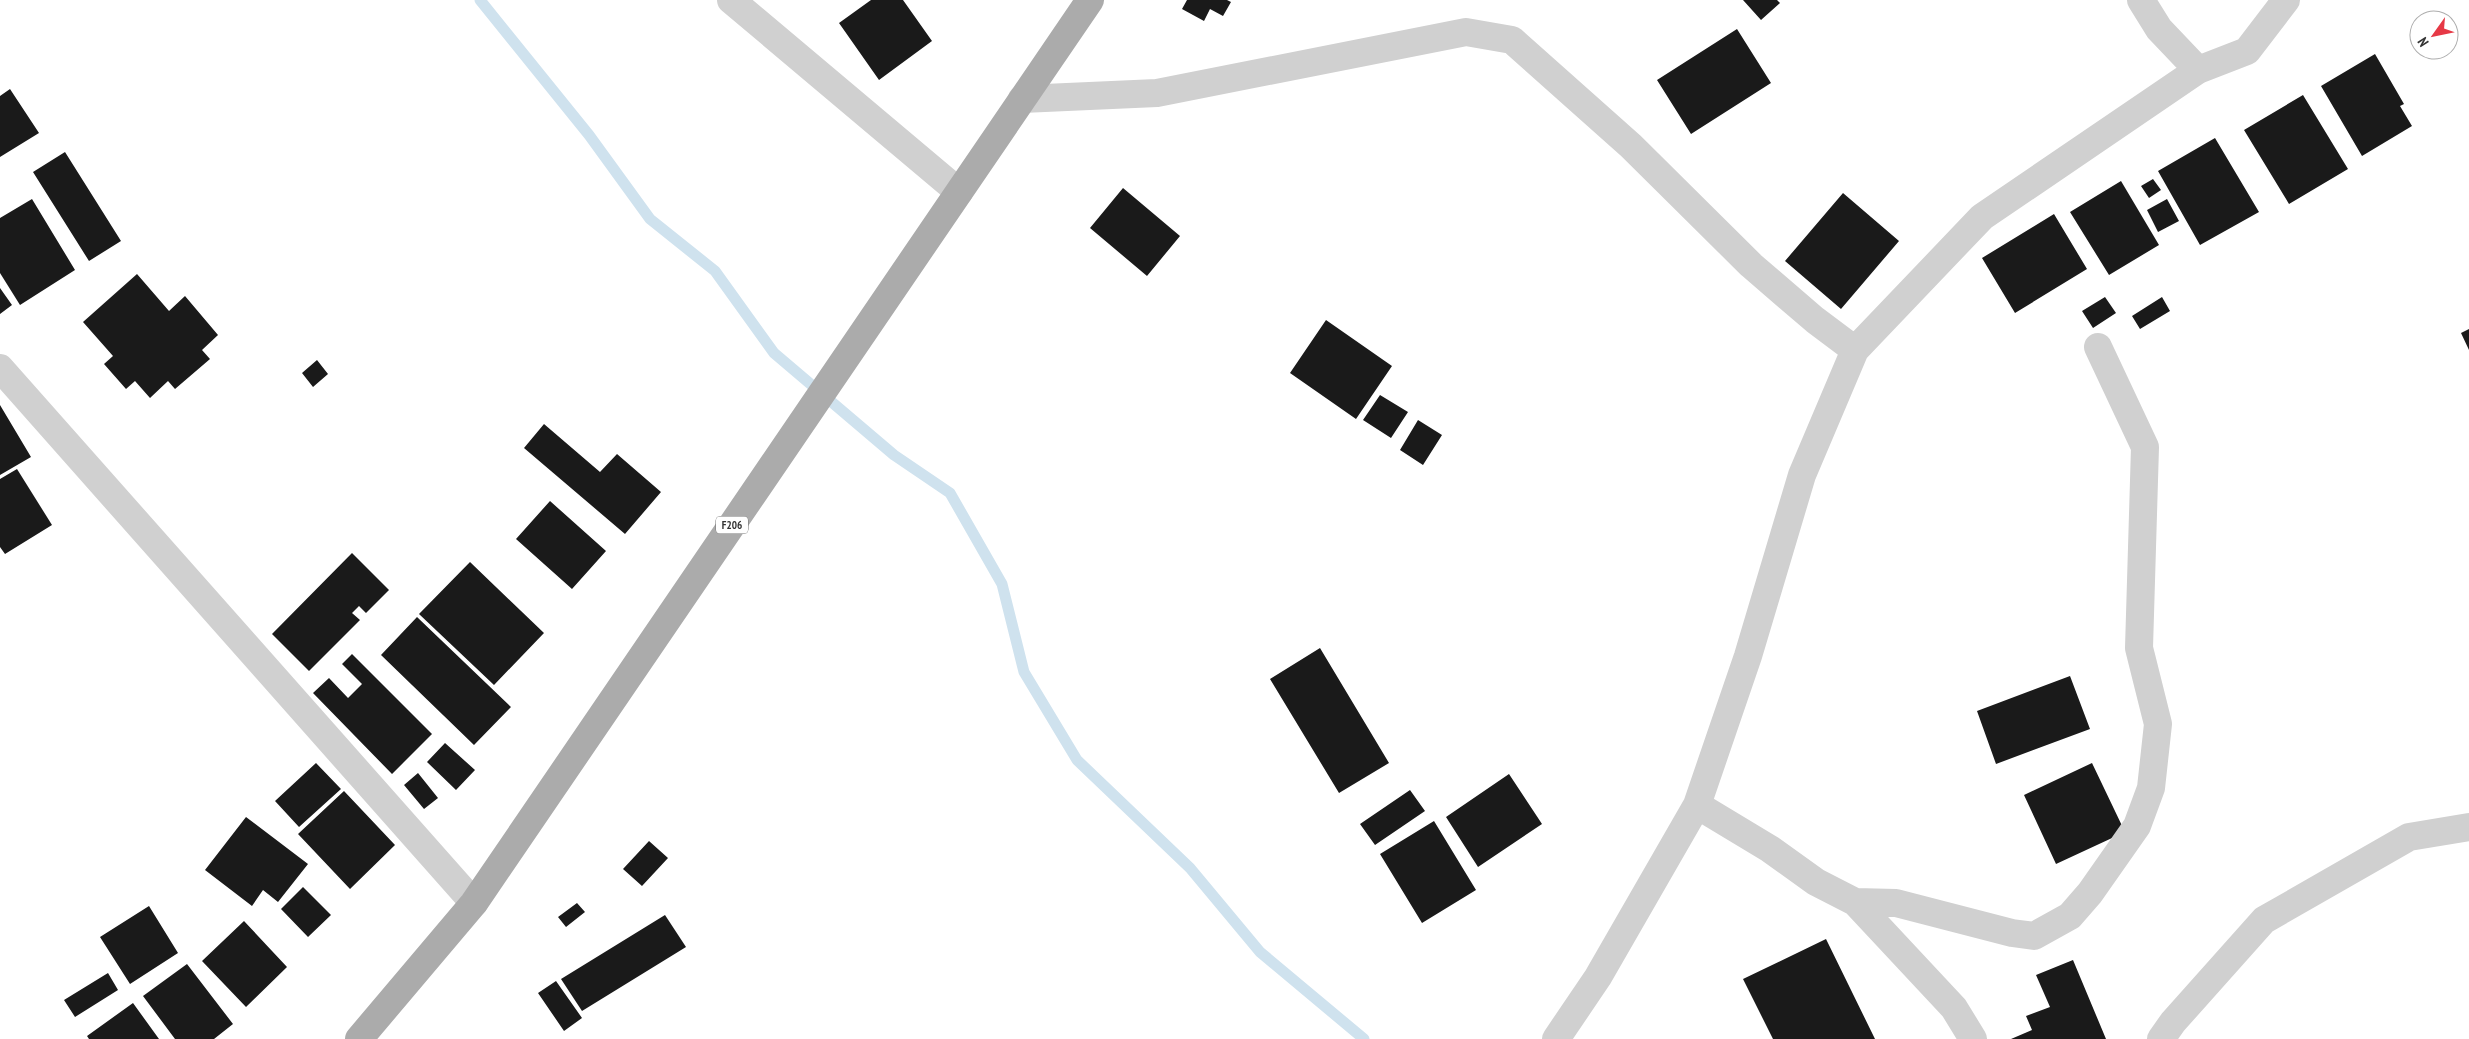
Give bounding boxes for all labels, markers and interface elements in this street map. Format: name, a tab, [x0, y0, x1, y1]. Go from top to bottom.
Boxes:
north arrow	[2409, 10, 2459, 60]
text: N	[2413, 34, 2433, 50]
road number: F206	[716, 516, 748, 534]

